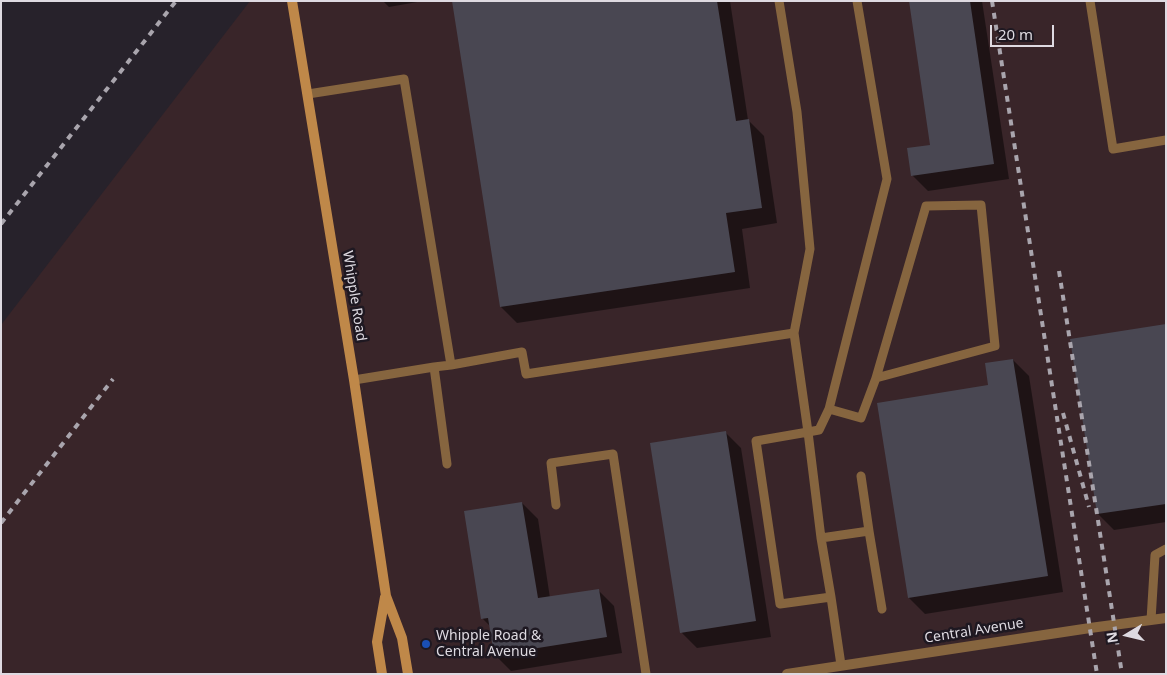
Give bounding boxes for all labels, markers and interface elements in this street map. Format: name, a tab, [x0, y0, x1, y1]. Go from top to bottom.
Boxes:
scale bar	[992, 15, 1056, 47]
text: 20 m	[998, 24, 1033, 44]
street label: Whipple Road	[339, 250, 369, 342]
north arrow	[1102, 610, 1152, 660]
street label: Central Avenue	[923, 615, 1025, 647]
place label: Whipple Road & Central Avenue	[436, 628, 541, 660]
text: N	[1101, 630, 1122, 645]
marker: Whipple Road & Central Avenue	[420, 638, 432, 650]

